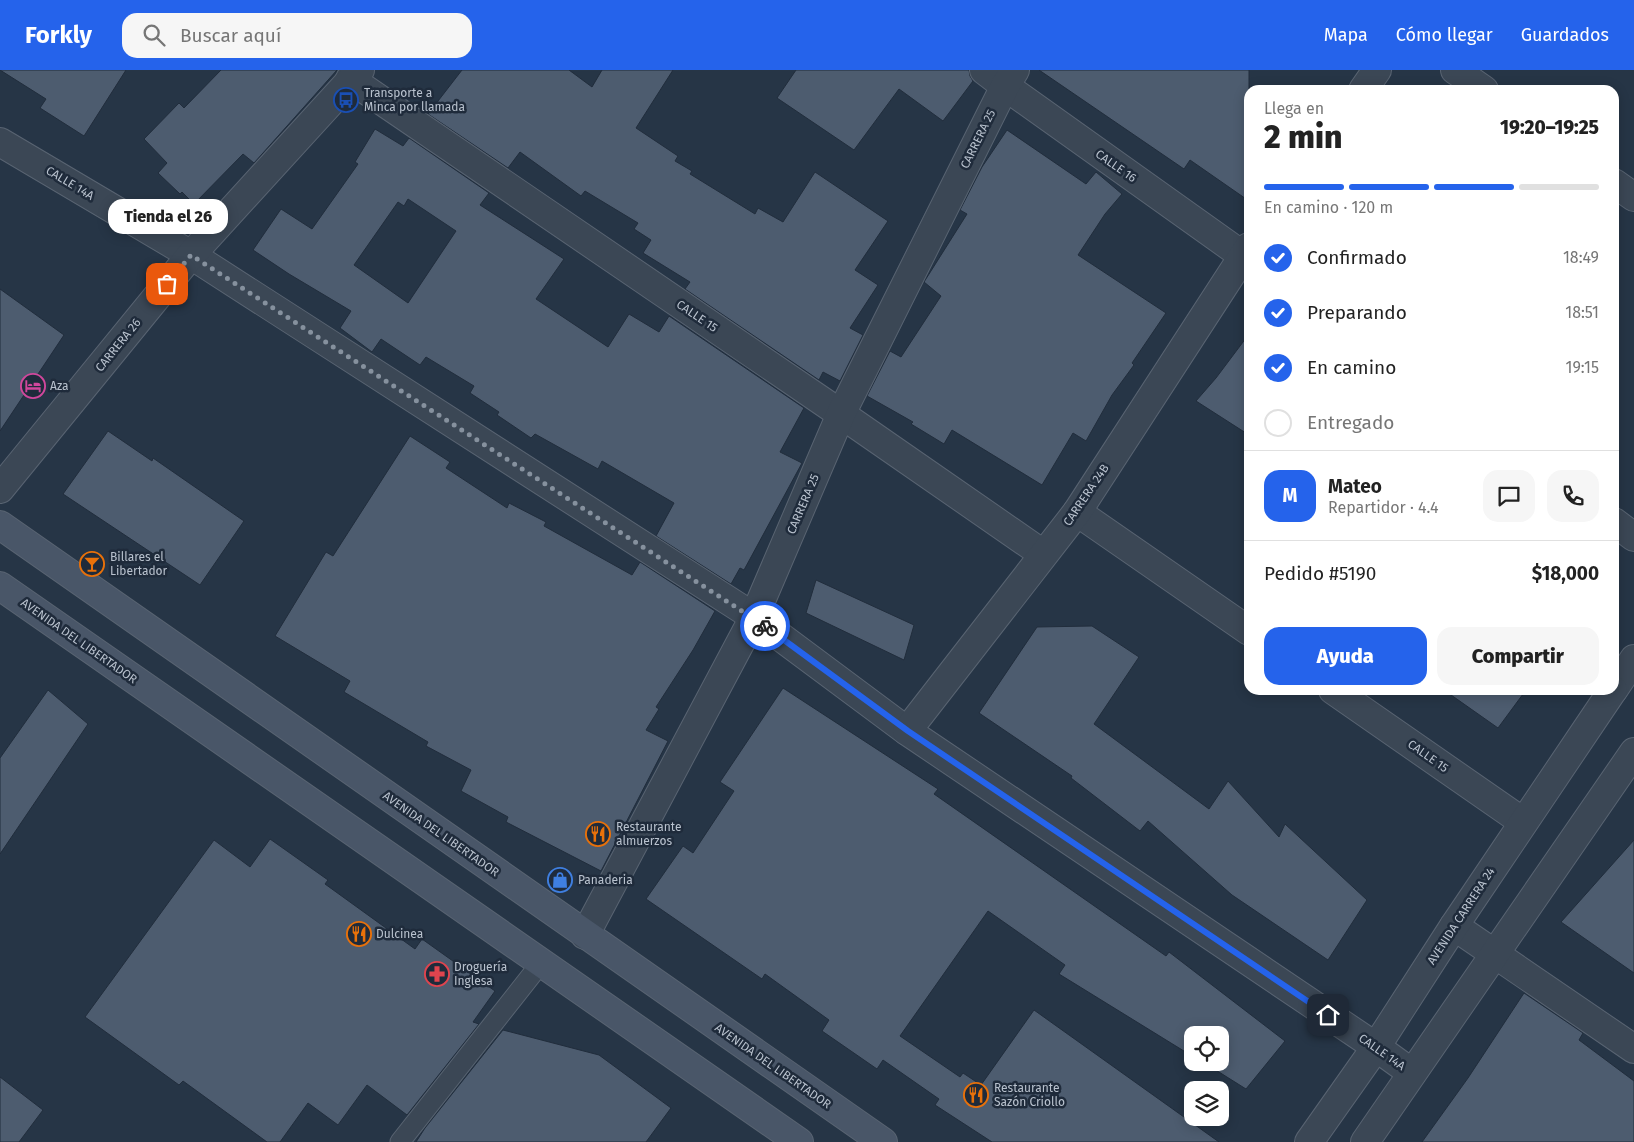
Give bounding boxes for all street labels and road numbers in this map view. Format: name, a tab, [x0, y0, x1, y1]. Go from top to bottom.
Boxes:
street label: CARRERA 25	[958, 107, 998, 171]
street label: CALLE 16	[1093, 147, 1139, 185]
street label: CALLE 14A	[43, 163, 97, 203]
street label: CALLE 15	[674, 297, 720, 335]
street label: CARRERA 26	[92, 316, 144, 374]
street label: CARRERA 24B	[1060, 462, 1112, 528]
street label: CARRERA 25	[784, 472, 822, 536]
street label: AVENIDA DEL LIBERTADOR	[18, 596, 140, 686]
street label: CALLE 15	[1405, 737, 1451, 775]
street label: AVENIDA DEL LIBERTADOR	[380, 789, 502, 879]
street label: AVENIDA CARRERA 24	[1424, 864, 1498, 967]
street label: AVENIDA DEL LIBERTADOR	[712, 1021, 834, 1111]
street label: CALLE 14A	[1356, 1031, 1408, 1073]

